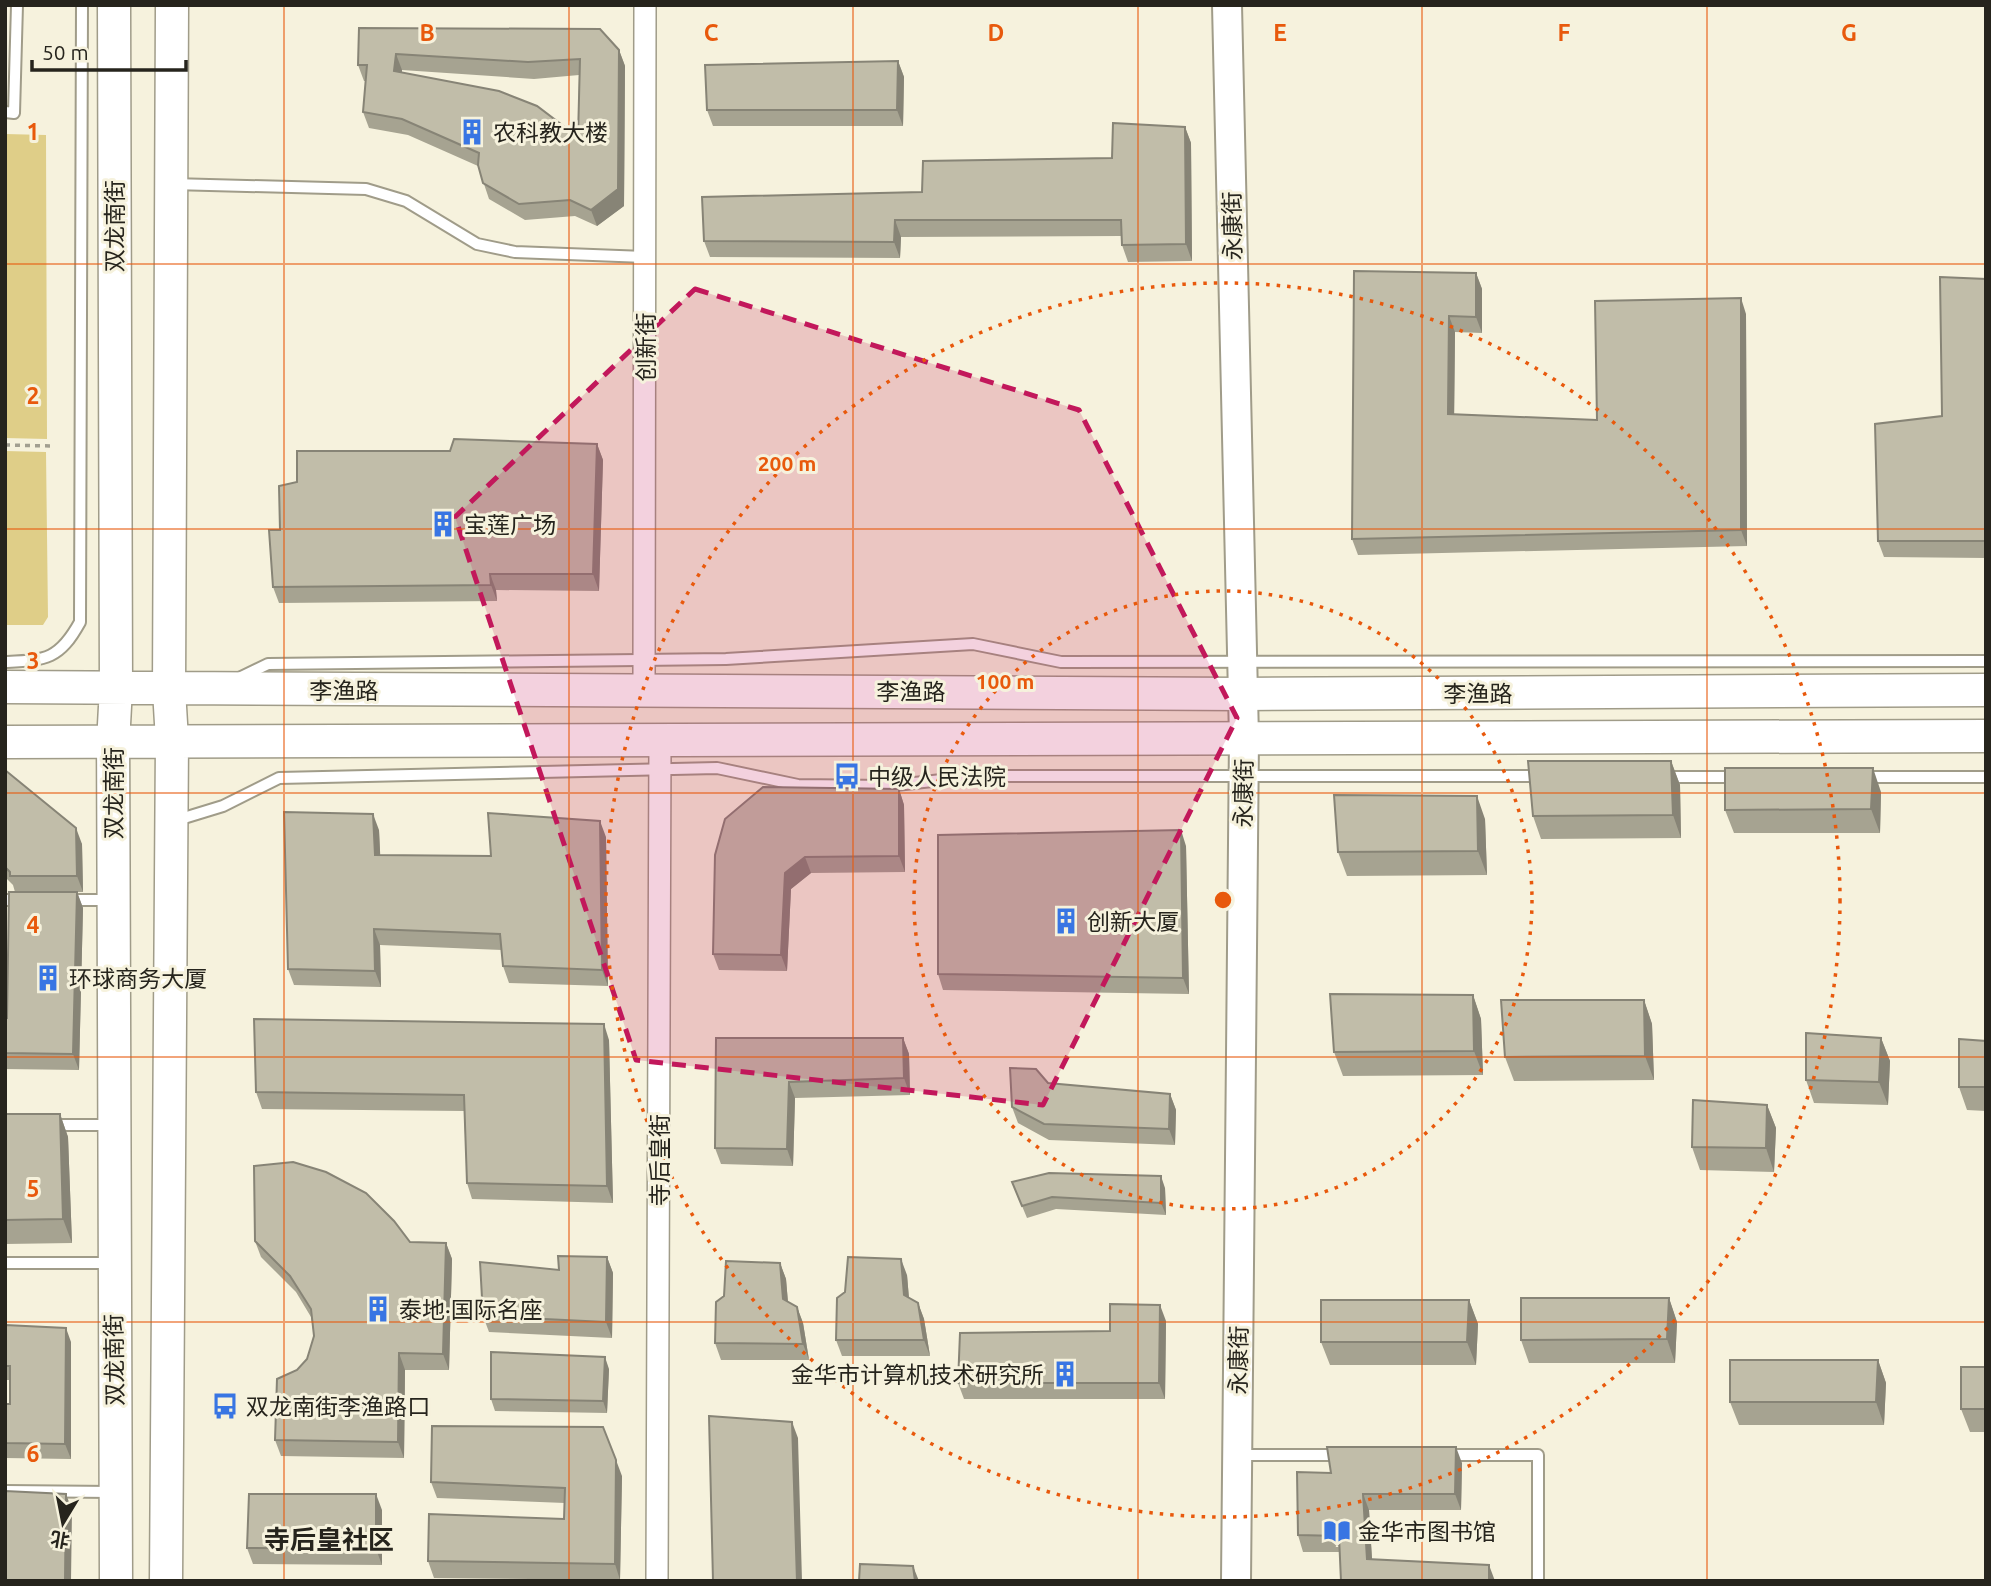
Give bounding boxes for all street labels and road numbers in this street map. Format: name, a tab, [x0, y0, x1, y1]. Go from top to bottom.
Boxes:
street label: 双龙南街	[102, 180, 127, 272]
street label: 永康街	[1219, 191, 1245, 261]
street label: 创新街	[633, 313, 658, 382]
street label: 李渔路	[310, 678, 379, 703]
street label: 李渔路	[877, 679, 946, 704]
street label: 李渔路	[1444, 681, 1513, 706]
street label: 双龙南街	[101, 747, 126, 839]
street label: 永康街	[1230, 758, 1256, 828]
street label: 寺后皇街	[647, 1114, 672, 1206]
street label: 双龙南街	[101, 1314, 127, 1406]
street label: 永康街	[1225, 1325, 1251, 1395]

